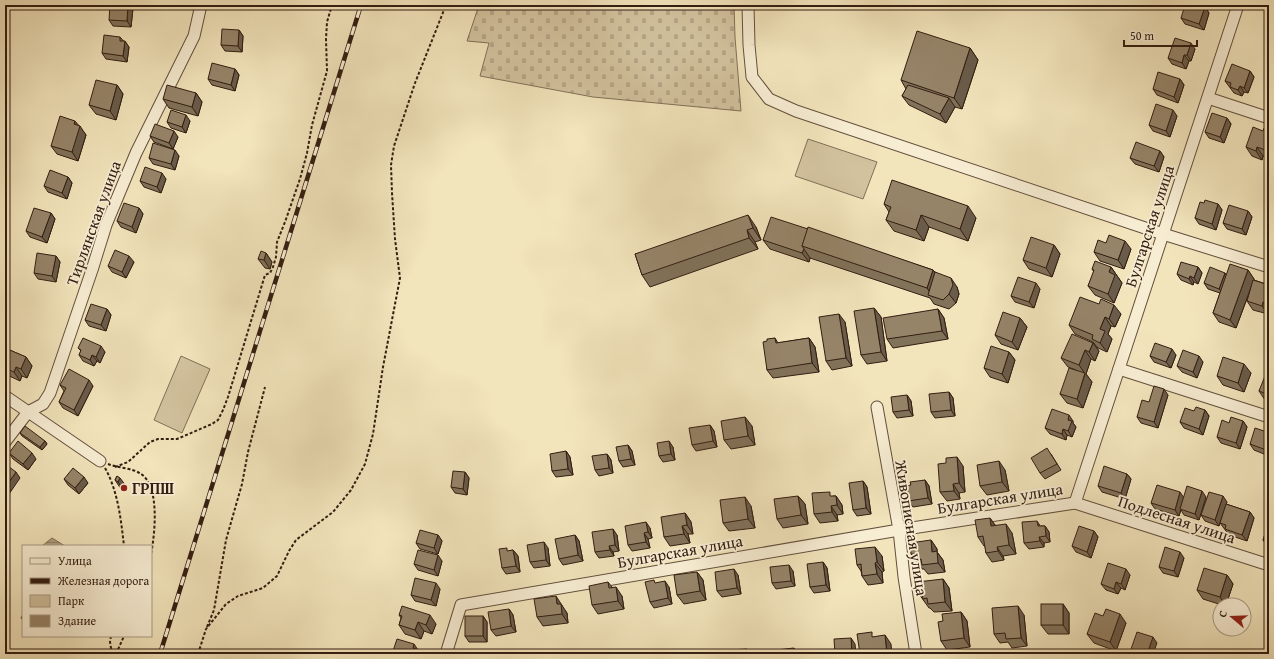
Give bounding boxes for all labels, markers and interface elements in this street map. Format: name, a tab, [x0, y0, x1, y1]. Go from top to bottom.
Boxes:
scale bar	[1124, 22, 1197, 48]
text: 50 m	[1130, 27, 1154, 44]
street label: Тирлянская улица	[59, 157, 127, 289]
street label: Булгарская улица	[1118, 162, 1180, 290]
street label: Живописная улица	[889, 457, 935, 598]
place label: ГРПШ	[132, 476, 174, 500]
street label: Булгарская улица	[935, 476, 1065, 520]
marker: ГРПШ	[119, 483, 129, 493]
street label: Подлесная улица	[1115, 489, 1239, 549]
street label: Булгарская улица	[615, 528, 745, 574]
legend	[22, 545, 152, 637]
text: Улица	[58, 552, 92, 569]
text: Железная дорога	[57, 572, 149, 589]
text: Парк	[58, 592, 85, 609]
north arrow	[1212, 597, 1252, 637]
text: С	[1214, 608, 1231, 619]
text: Здание	[58, 612, 97, 629]

